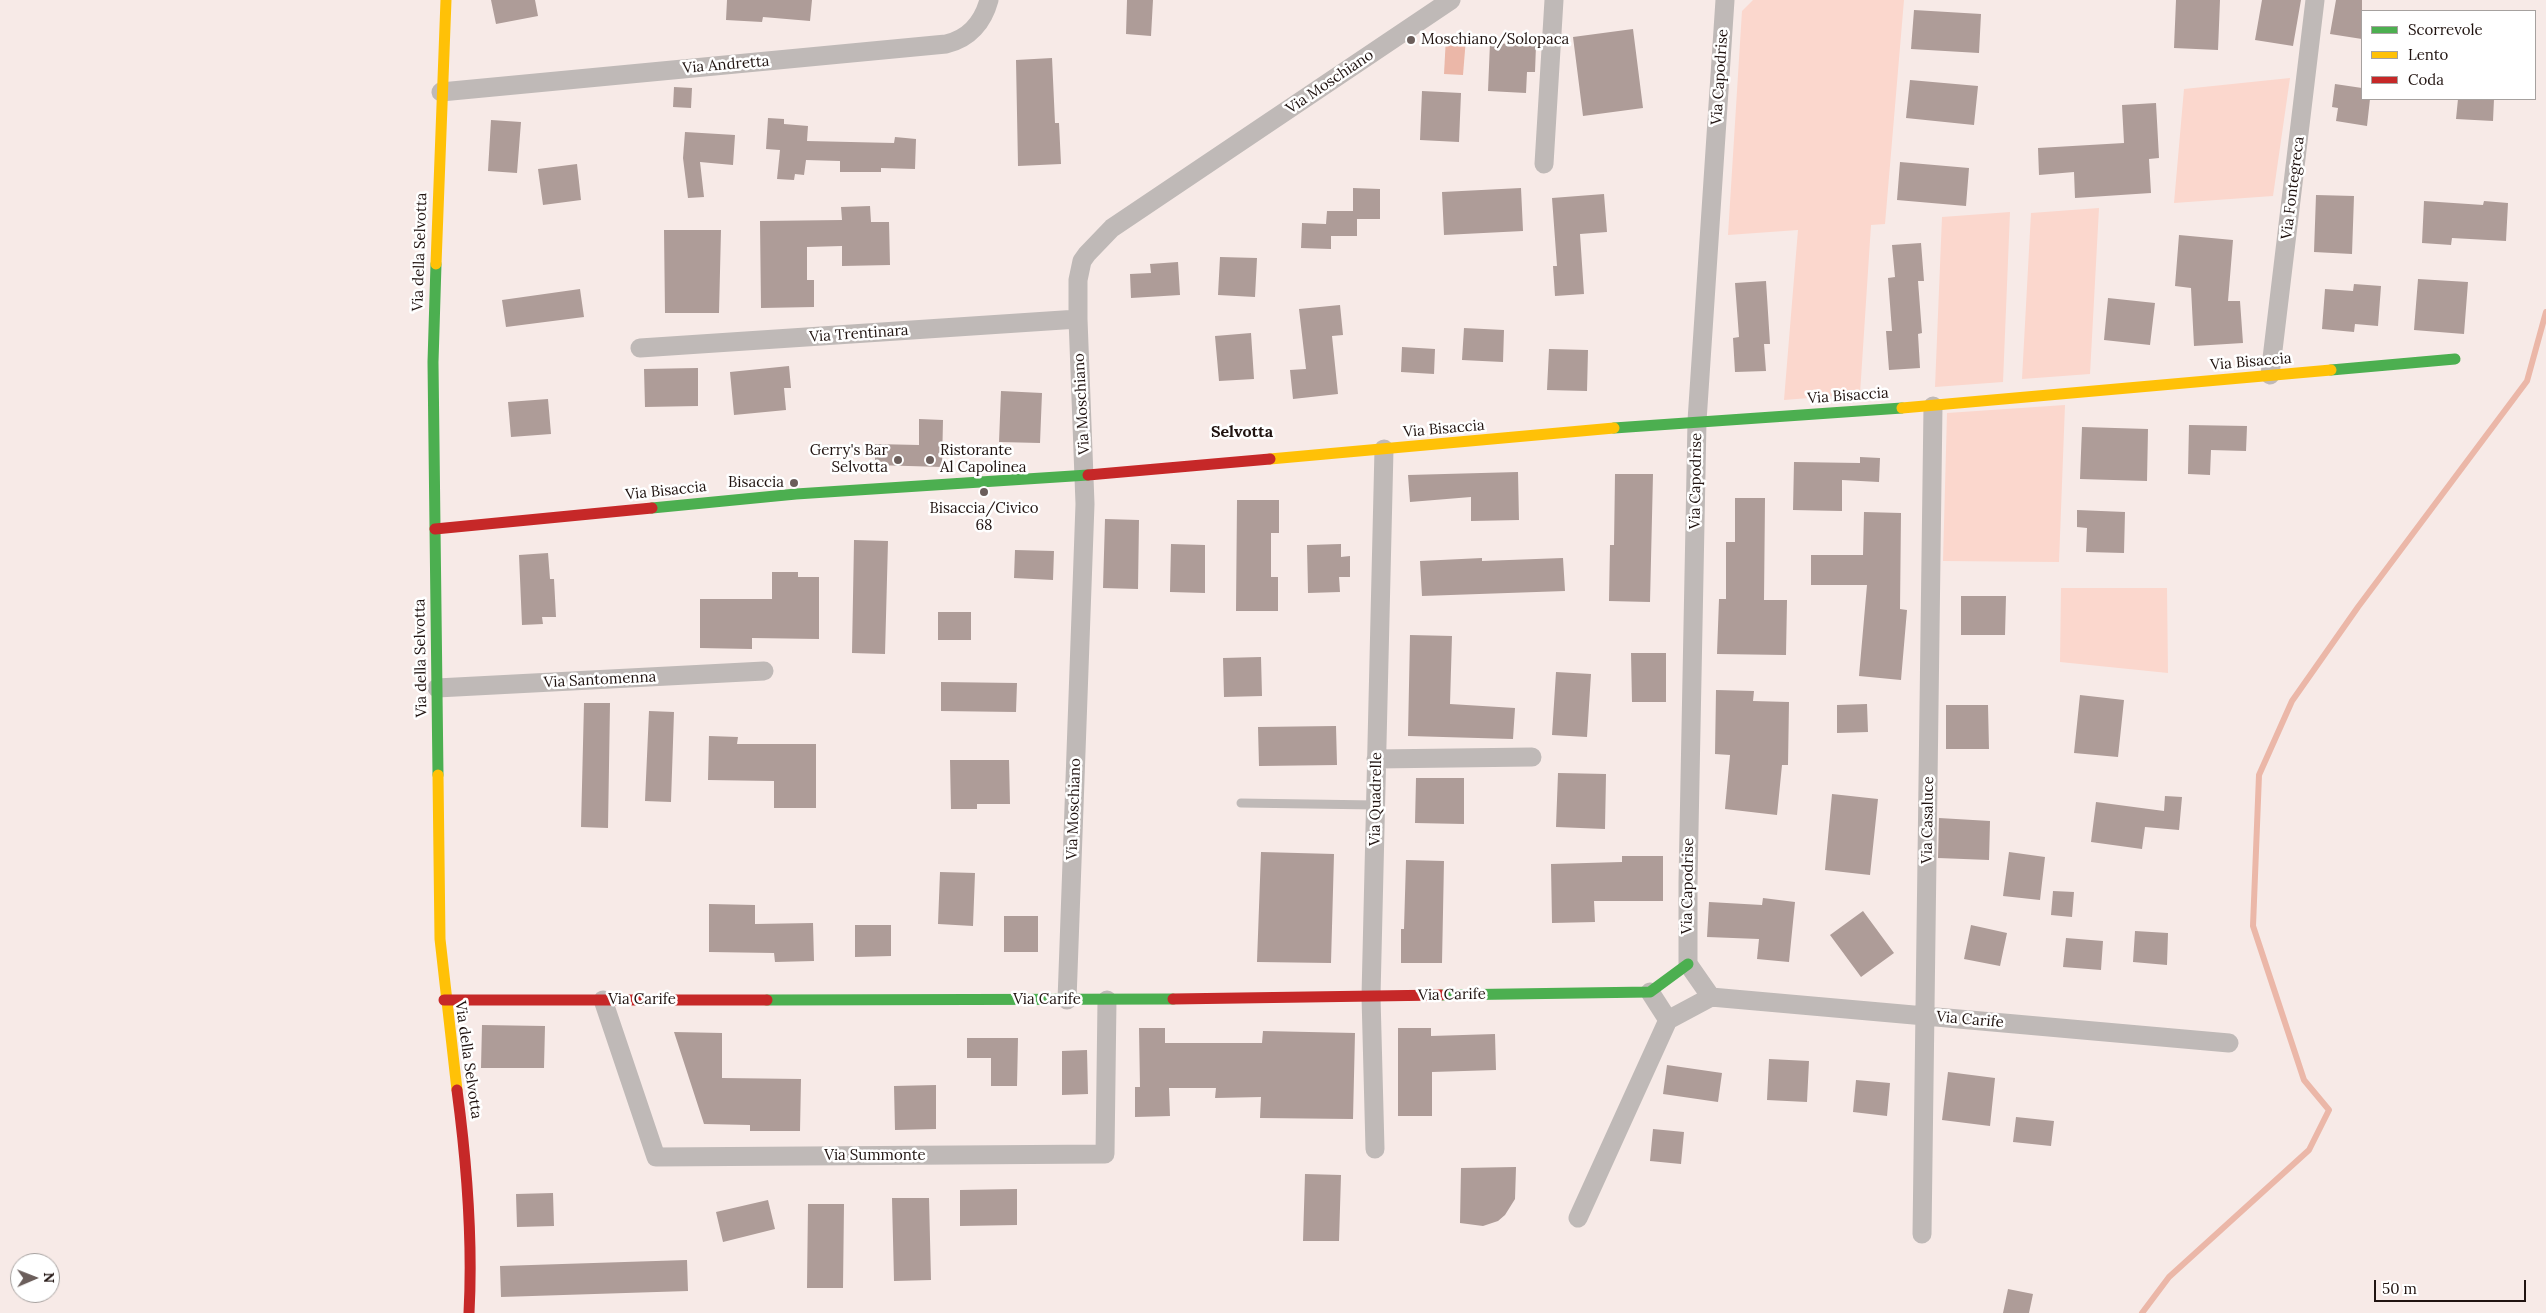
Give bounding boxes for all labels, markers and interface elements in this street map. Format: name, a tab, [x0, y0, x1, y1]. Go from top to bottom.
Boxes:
legend	[2361, 10, 2536, 100]
text: Scorrevole	[2408, 20, 2483, 39]
street label: Via Capodrise	[1708, 28, 1732, 126]
place label: Moschiano/Solopaca	[1421, 31, 1569, 49]
marker: Moschiano/Solopaca	[1405, 34, 1417, 46]
text: Lento	[2408, 45, 2448, 64]
street label: Via Moschiano	[1283, 46, 1377, 118]
street label: Via Andretta	[682, 52, 770, 78]
text: Coda	[2408, 70, 2444, 89]
street label: Via Fontegreca	[2278, 136, 2308, 240]
street label: Via della Selvotta	[409, 192, 431, 312]
street label: Via Trentinara	[809, 322, 909, 346]
street label: Via Bisaccia	[2210, 349, 2292, 375]
street label: Via Moschiano	[1070, 353, 1094, 455]
street label: Via Bisaccia	[1807, 384, 1889, 408]
street label: Via Bisaccia	[1403, 416, 1485, 442]
district label: Selvotta	[1211, 422, 1273, 442]
street label: Via Capodrise	[1686, 433, 1706, 529]
place label: Gerry's Bar Selvotta	[810, 442, 888, 477]
place label: Ristorante Al Capolinea	[940, 442, 1027, 477]
marker: Gerry's Bar Selvotta	[892, 454, 904, 466]
marker: Ristorante Al Capolinea	[924, 454, 936, 466]
place label: Bisaccia	[728, 474, 784, 492]
marker: Bisaccia	[788, 477, 800, 489]
street label: Via Bisaccia	[625, 478, 707, 504]
marker: Bisaccia/Civico 68	[978, 486, 990, 498]
place label: Bisaccia/Civico 68	[930, 500, 1038, 535]
street label: Via della Selvotta	[411, 598, 431, 718]
street label: Via Santomenna	[543, 668, 657, 692]
street label: Via Quadrelle	[1366, 752, 1386, 846]
street label: Via Moschiano	[1063, 758, 1085, 860]
street label: Via Casaluce	[1918, 776, 1938, 864]
street label: Via Capodrise	[1678, 838, 1698, 934]
street label: Via Carife	[1418, 985, 1486, 1005]
street label: Via Carife	[608, 991, 676, 1009]
street label: Via Carife	[1013, 991, 1081, 1009]
street label: Via della Selvotta	[451, 1000, 485, 1120]
street label: Via Carife	[1936, 1008, 2004, 1032]
street label: Via Summonte	[824, 1147, 926, 1165]
north arrow	[10, 1253, 60, 1303]
scale bar	[2376, 1270, 2528, 1302]
text: N	[40, 1272, 58, 1283]
text: 50 m	[2382, 1279, 2417, 1298]

